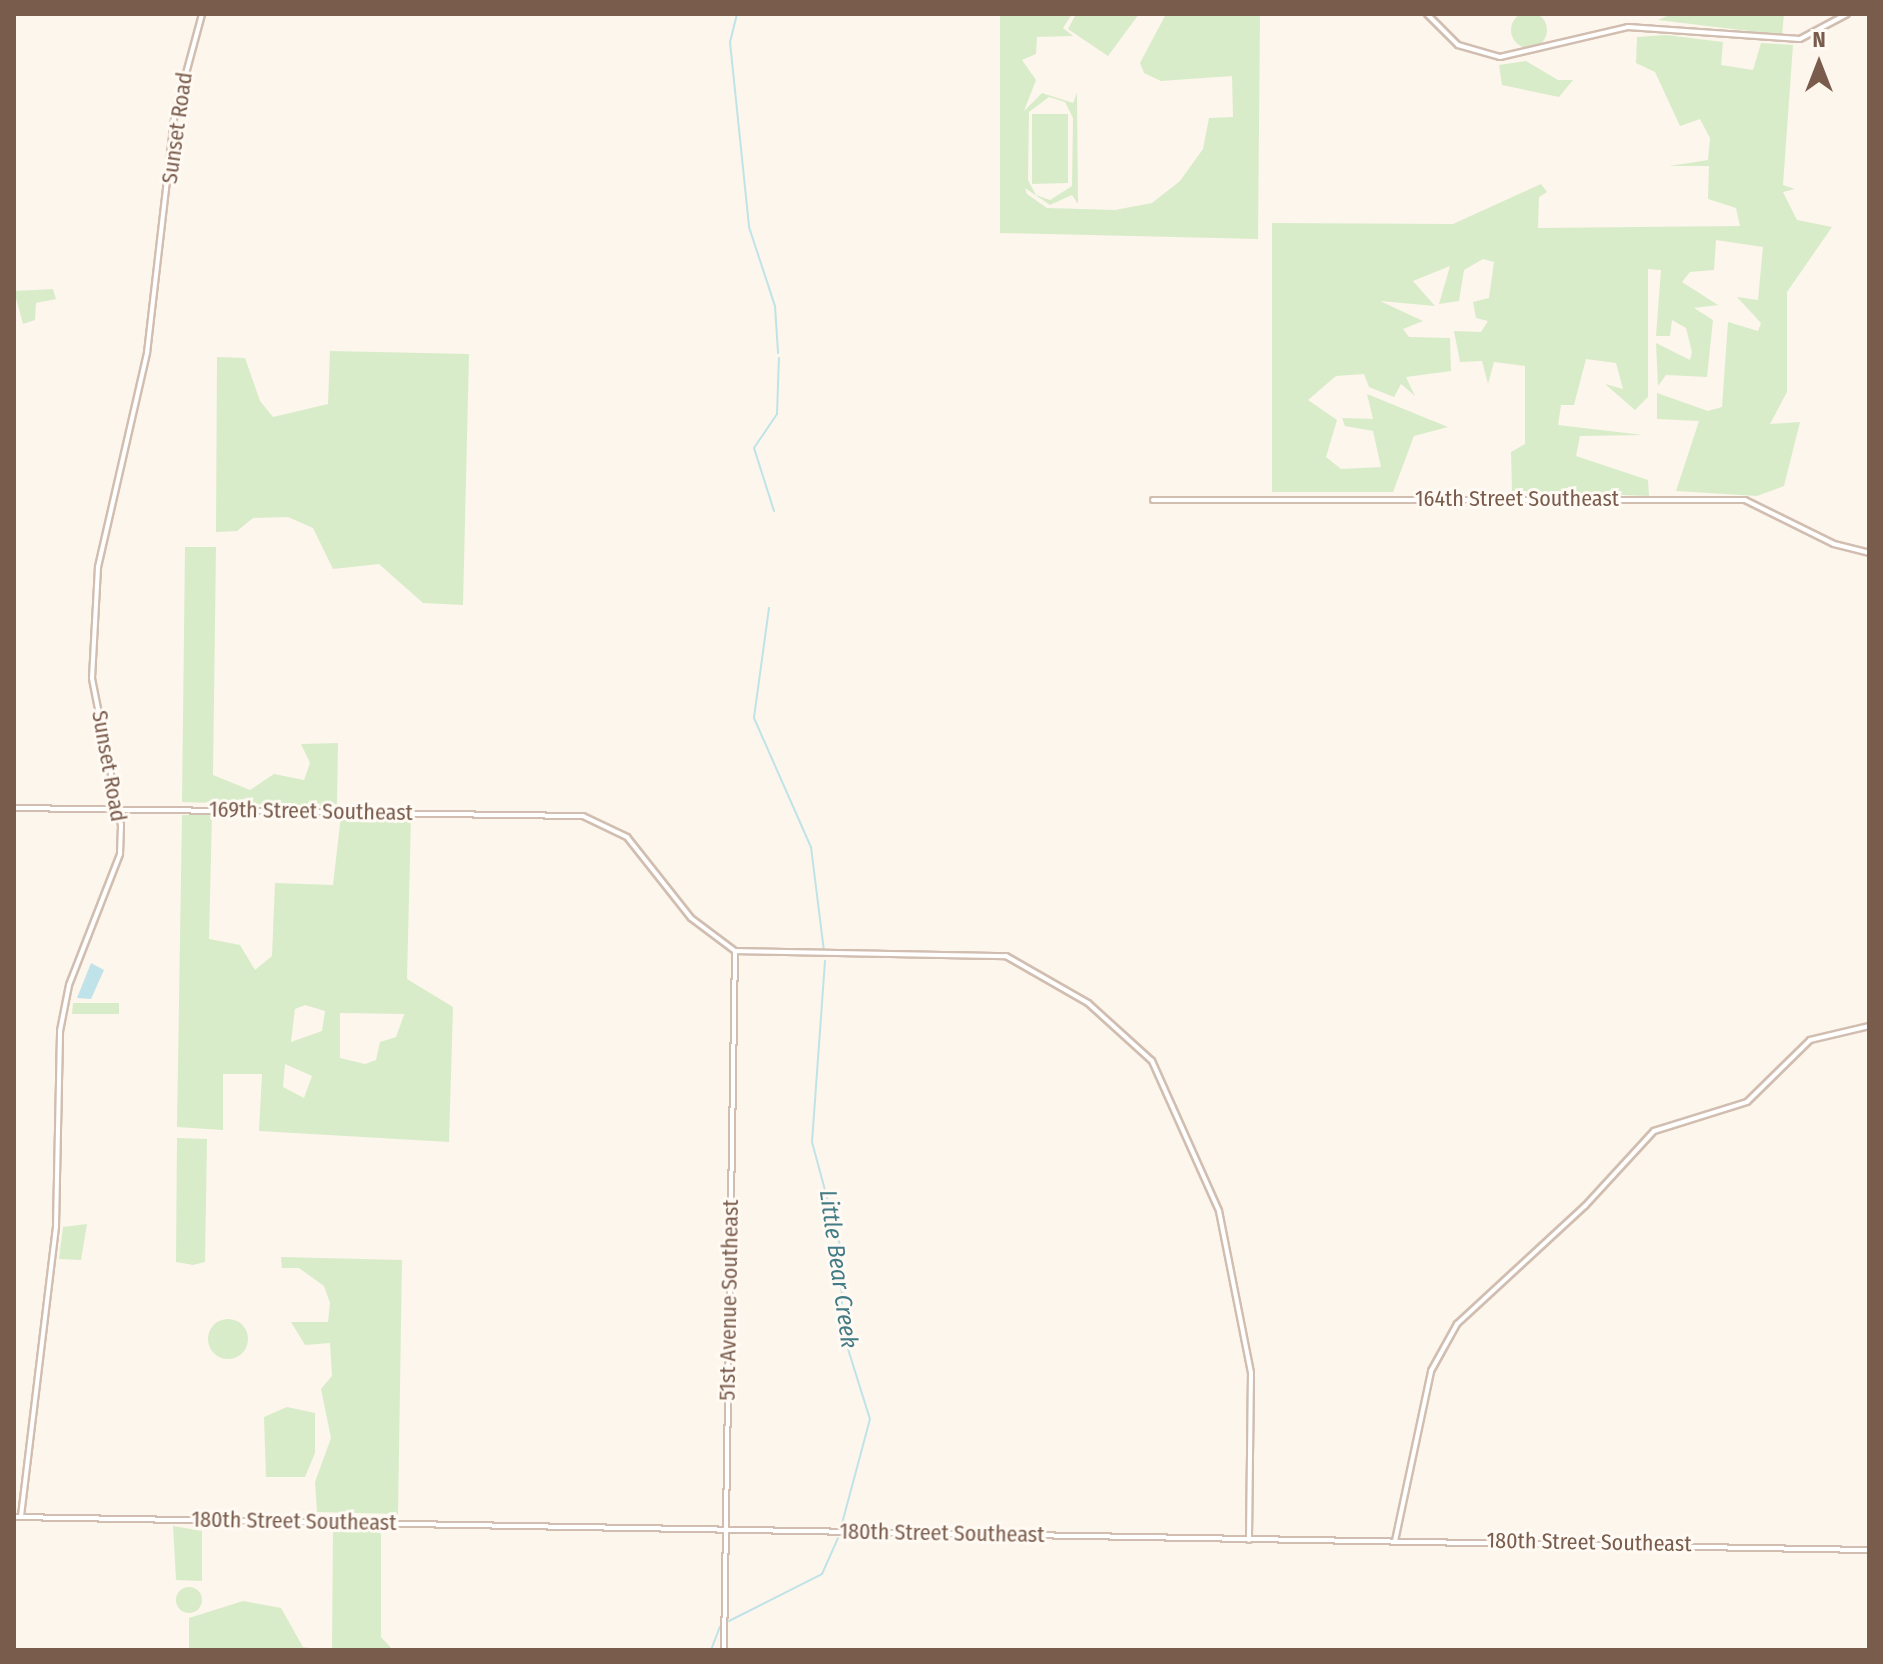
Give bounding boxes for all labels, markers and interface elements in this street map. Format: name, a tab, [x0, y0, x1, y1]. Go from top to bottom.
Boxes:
north arrow	[1779, 24, 1859, 104]
text: N	[1812, 26, 1826, 53]
street label: Sunset Road	[156, 71, 198, 185]
street label: 164th Street Southeast	[1415, 486, 1619, 512]
street label: Sunset Road	[86, 708, 132, 824]
street label: 169th Street Southeast	[209, 796, 413, 826]
water label: Little Bear Creek	[813, 1188, 863, 1350]
street label: 51st Avenue Southeast	[714, 1199, 744, 1401]
street label: 180th Street Southeast	[191, 1506, 397, 1536]
street label: 180th Street Southeast	[839, 1518, 1045, 1548]
street label: 180th Street Southeast	[1486, 1527, 1692, 1557]

